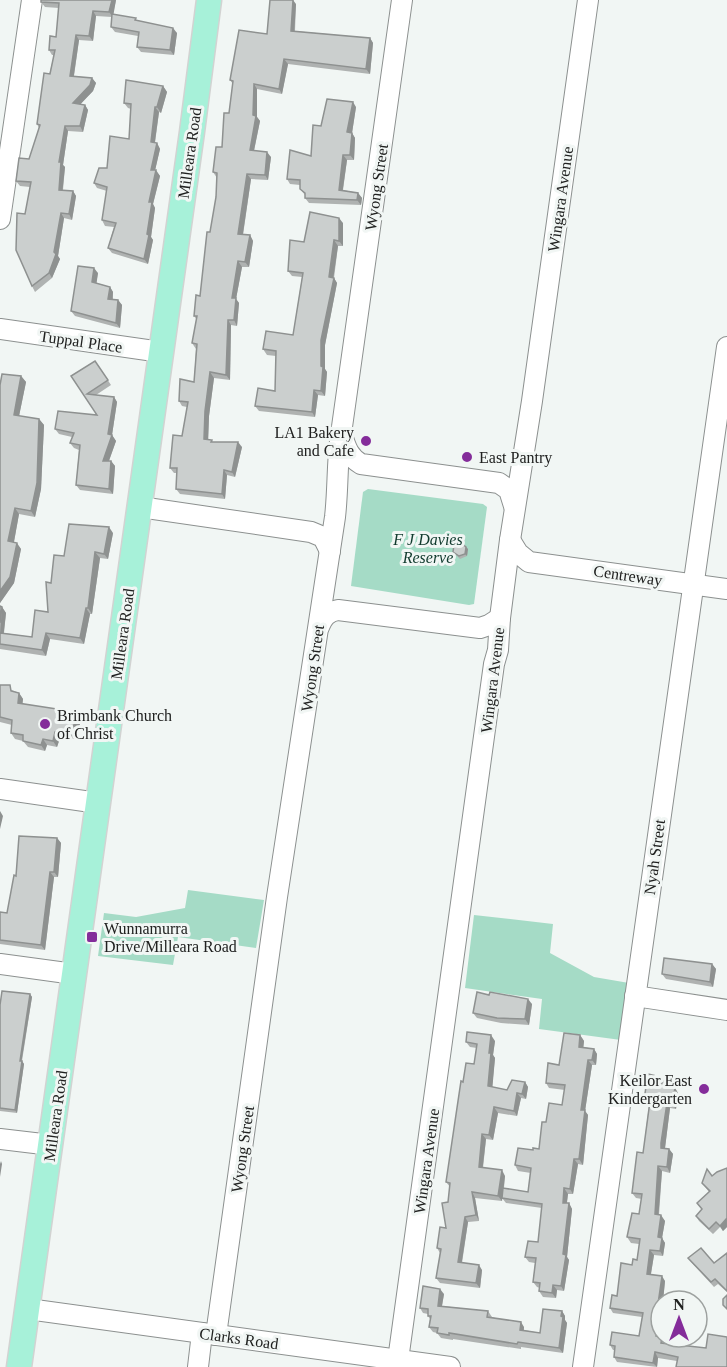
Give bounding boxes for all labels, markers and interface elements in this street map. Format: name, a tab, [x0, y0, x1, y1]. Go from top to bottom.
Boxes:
street label: Milleara Road	[175, 106, 204, 200]
street label: Wyong Street	[362, 142, 392, 232]
street label: Wingara Avenue	[545, 145, 577, 253]
street label: Tuppal Place	[38, 327, 123, 357]
place label: LA1 Bakery and Cafe	[274, 424, 354, 459]
marker: LA1 Bakery and Cafe	[359, 434, 373, 448]
place label: East Pantry	[479, 449, 552, 467]
marker: East Pantry	[460, 450, 474, 464]
park label: F J Davies Reserve	[392, 531, 463, 566]
street label: Centreway	[592, 562, 663, 590]
street label: Milleara Road	[108, 587, 137, 681]
street label: Wyong Street	[298, 623, 328, 713]
street label: Wingara Avenue	[478, 626, 508, 734]
place label: Brimbank Church of Christ	[57, 707, 172, 742]
marker: Brimbank Church of Christ	[38, 717, 52, 731]
street label: Nyah Street	[641, 818, 669, 896]
place label: Wunnamurra Drive/Milleara Road	[104, 920, 237, 955]
marker: Wunnamurra Drive/Milleara Road	[85, 930, 99, 944]
street label: Milleara Road	[41, 1069, 70, 1163]
place label: Keilor East Kindergarten	[608, 1072, 693, 1108]
marker: Keilor East Kindergarten	[697, 1082, 711, 1096]
street label: Wyong Street	[228, 1104, 258, 1194]
street label: Wingara Avenue	[411, 1107, 443, 1215]
north arrow	[649, 1289, 709, 1349]
text: N	[673, 1296, 685, 1313]
street label: Clarks Road	[198, 1325, 279, 1352]

